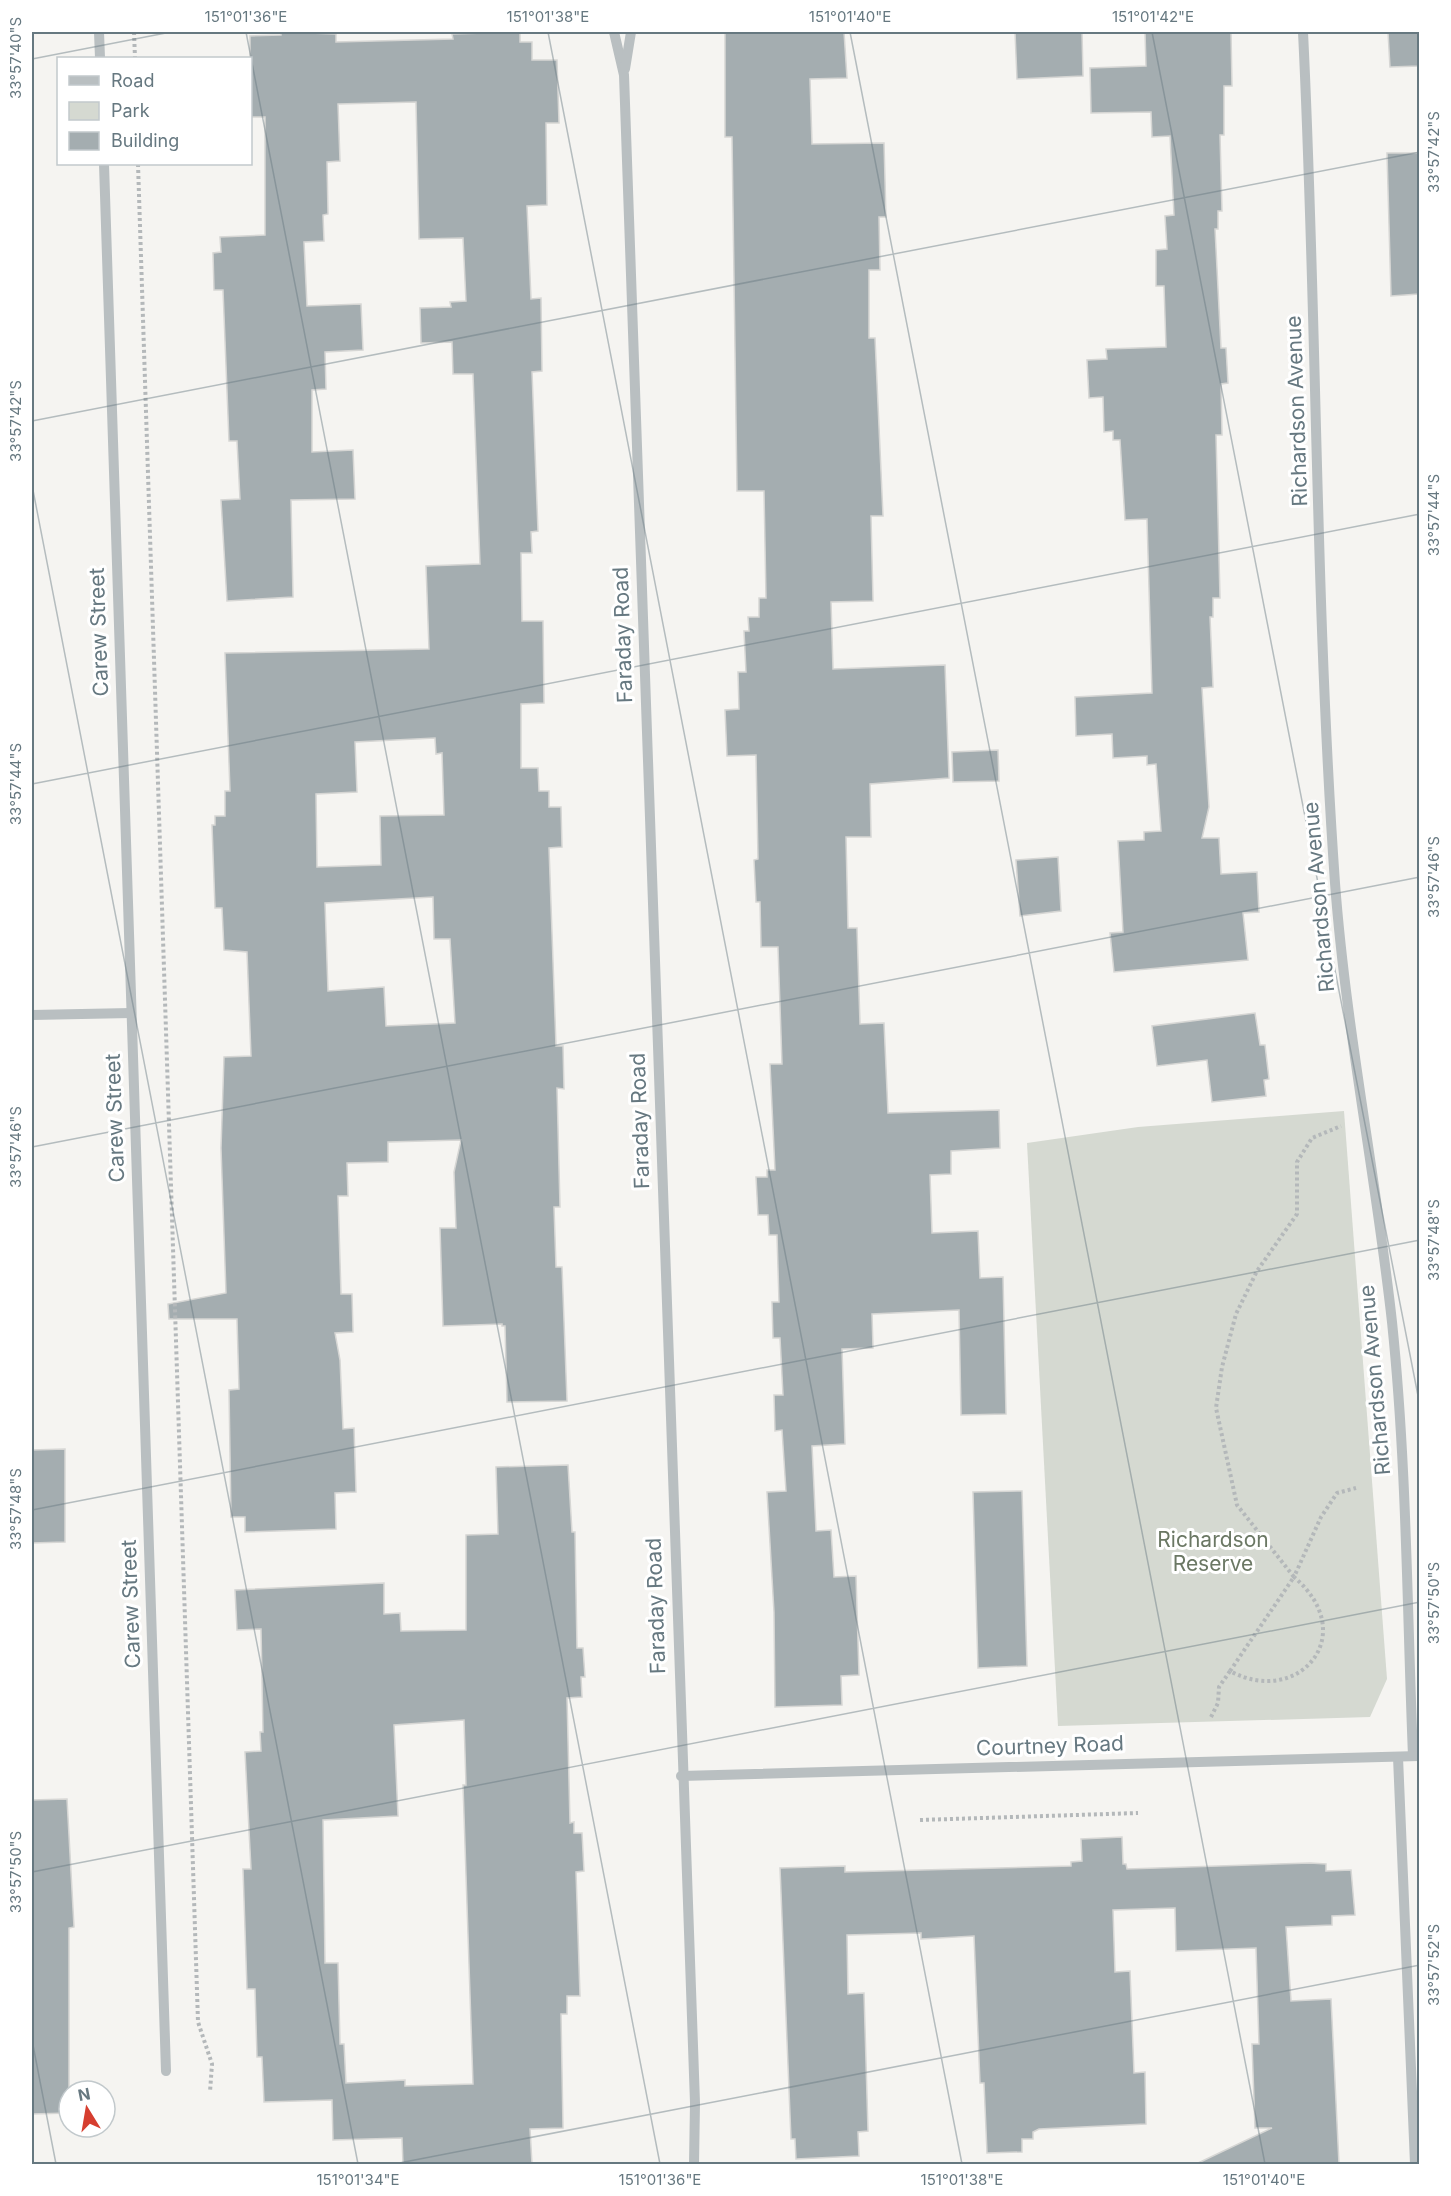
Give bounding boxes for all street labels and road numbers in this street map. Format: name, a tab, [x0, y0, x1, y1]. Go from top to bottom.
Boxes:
street label: Richardson Avenue	[1281, 315, 1312, 507]
street label: Carew Street	[84, 567, 113, 697]
street label: Faraday Road	[608, 567, 637, 703]
street label: Richardson Avenue	[1298, 801, 1339, 993]
street label: Carew Street	[100, 1053, 129, 1183]
street label: Faraday Road	[625, 1053, 654, 1189]
street label: Richardson Avenue	[1354, 1284, 1395, 1476]
street label: Faraday Road	[641, 1538, 670, 1674]
street label: Carew Street	[116, 1539, 145, 1669]
street label: Courtney Road	[976, 1730, 1124, 1761]

